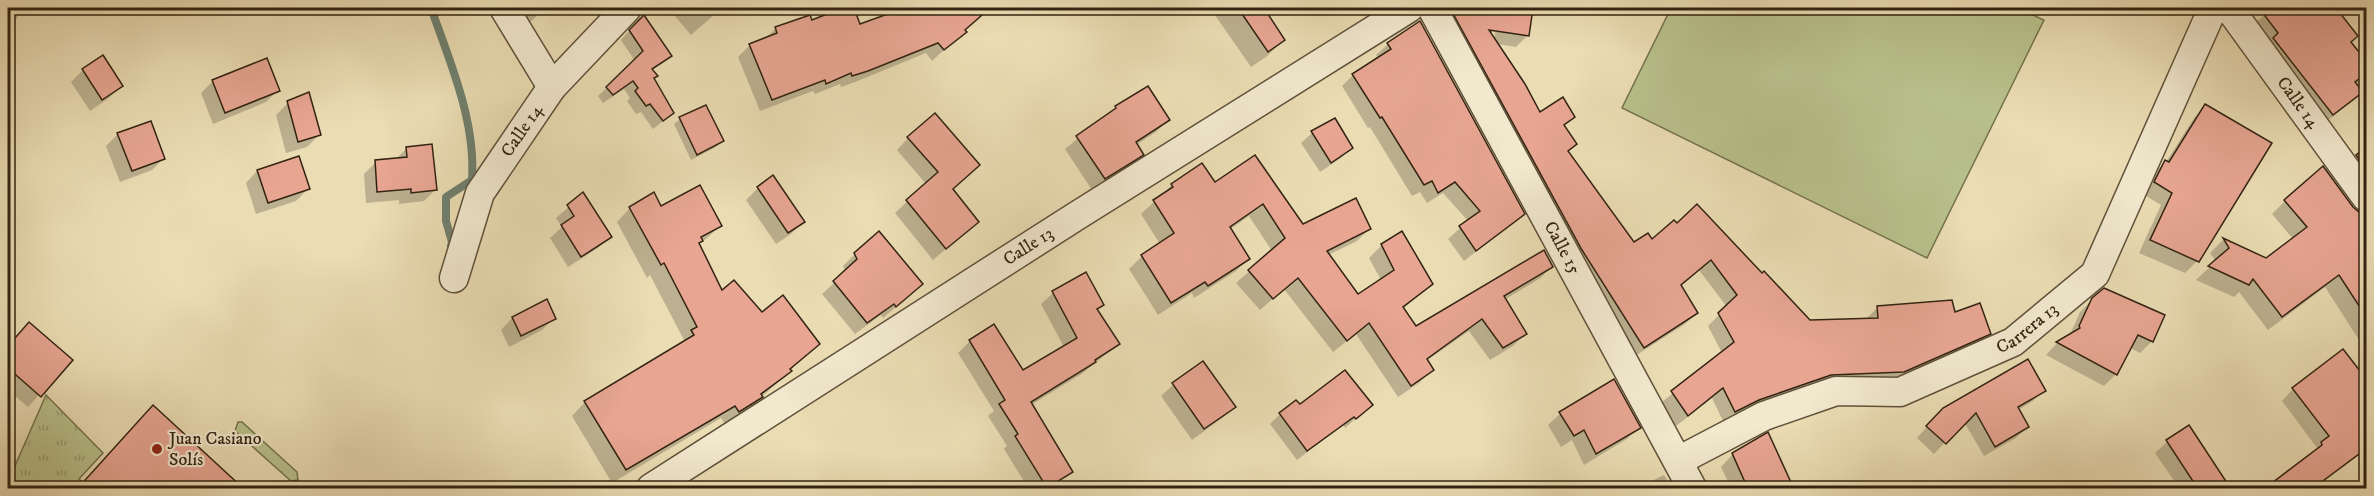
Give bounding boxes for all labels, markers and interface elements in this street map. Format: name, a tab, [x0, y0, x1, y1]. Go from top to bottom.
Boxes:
street label: Calle 14	[2272, 73, 2324, 133]
street label: Calle 14	[497, 100, 548, 161]
street label: Calle 15	[1539, 218, 1585, 278]
street label: Calle 13	[999, 223, 1058, 271]
street label: Carrera 13	[1993, 298, 2062, 359]
place label: Juan Casiano Solís	[167, 428, 262, 471]
marker: Juan Casiano Solís	[150, 442, 164, 456]

